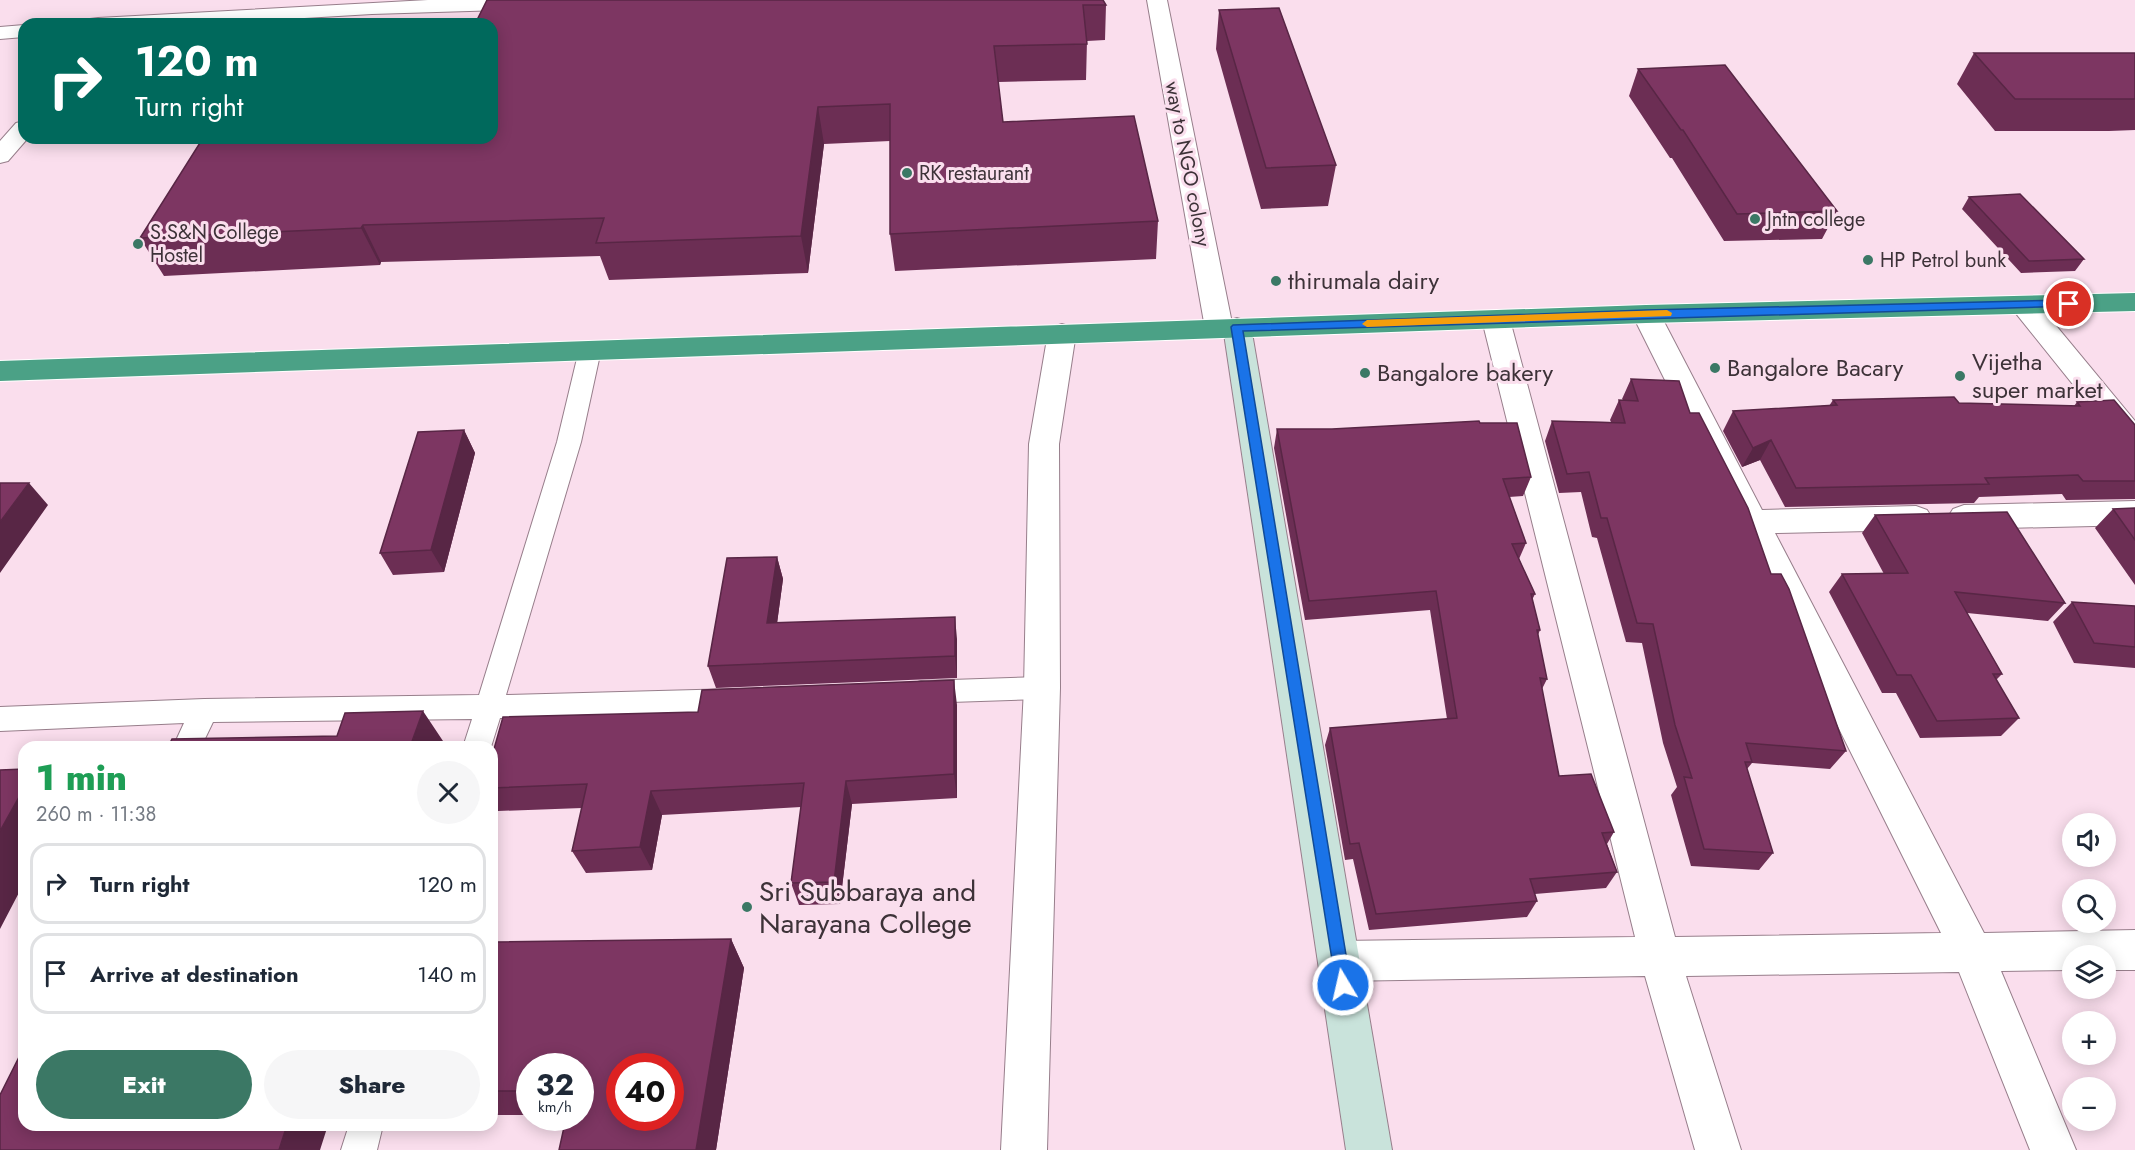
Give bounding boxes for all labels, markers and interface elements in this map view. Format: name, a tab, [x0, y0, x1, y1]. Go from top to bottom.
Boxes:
text: 120 m	[135, 31, 259, 92]
icon: right	[36, 42, 114, 120]
street label: way to NGO colony	[1157, 79, 1218, 249]
text: Turn right	[135, 87, 243, 126]
place label: RK restaurant	[919, 159, 1029, 188]
marker: RK restaurant	[900, 166, 914, 180]
place label: Jntn college	[1764, 205, 1865, 234]
marker: Jntn college	[1748, 212, 1762, 226]
place label: S.S&N College Hostel	[150, 218, 279, 270]
marker: S.S&N College Hostel	[131, 237, 145, 251]
place label: HP Petrol bunk	[1880, 246, 2006, 275]
marker: HP Petrol bunk	[1861, 253, 1875, 267]
place label: thirumala dairy	[1288, 263, 1439, 298]
marker: thirumala dairy	[1269, 274, 1283, 288]
pin	[2043, 278, 2094, 329]
icon: arrive	[2052, 287, 2085, 320]
place label: Vijetha super market	[1972, 344, 2103, 407]
place label: Bangalore Bacary	[1727, 350, 1904, 385]
place label: Bangalore bakery	[1377, 355, 1554, 390]
marker: Bangalore Bacary	[1708, 361, 1722, 375]
marker: Bangalore bakery	[1358, 366, 1372, 380]
marker: Vijetha super market	[1953, 369, 1967, 383]
text: 1 min	[36, 751, 127, 803]
button: close	[417, 761, 480, 824]
text: 260 m · 11:38	[36, 800, 156, 829]
map controls	[2062, 813, 2116, 1131]
button: sound	[2062, 813, 2116, 867]
icon: right	[39, 867, 72, 900]
text: Turn right	[90, 868, 190, 900]
text: 120 m	[418, 868, 477, 900]
place label: Sri Subbaraya and Narayana College	[759, 871, 976, 944]
button: search	[2062, 879, 2116, 933]
marker: Sri Subbaraya and Narayana College	[740, 900, 754, 914]
button: layers	[2062, 945, 2116, 999]
position arrow	[1311, 953, 1375, 1017]
icon: arrive	[39, 957, 72, 990]
text: Arrive at destination	[90, 958, 299, 990]
text: 140 m	[417, 958, 477, 990]
button: +	[2062, 1011, 2116, 1065]
button: Exit	[36, 1050, 252, 1119]
button: Share	[264, 1050, 480, 1119]
speed limit sign: 40	[606, 1053, 684, 1131]
text: 32	[536, 1063, 574, 1106]
button: −	[2062, 1077, 2116, 1131]
text: km/h	[538, 1096, 572, 1118]

